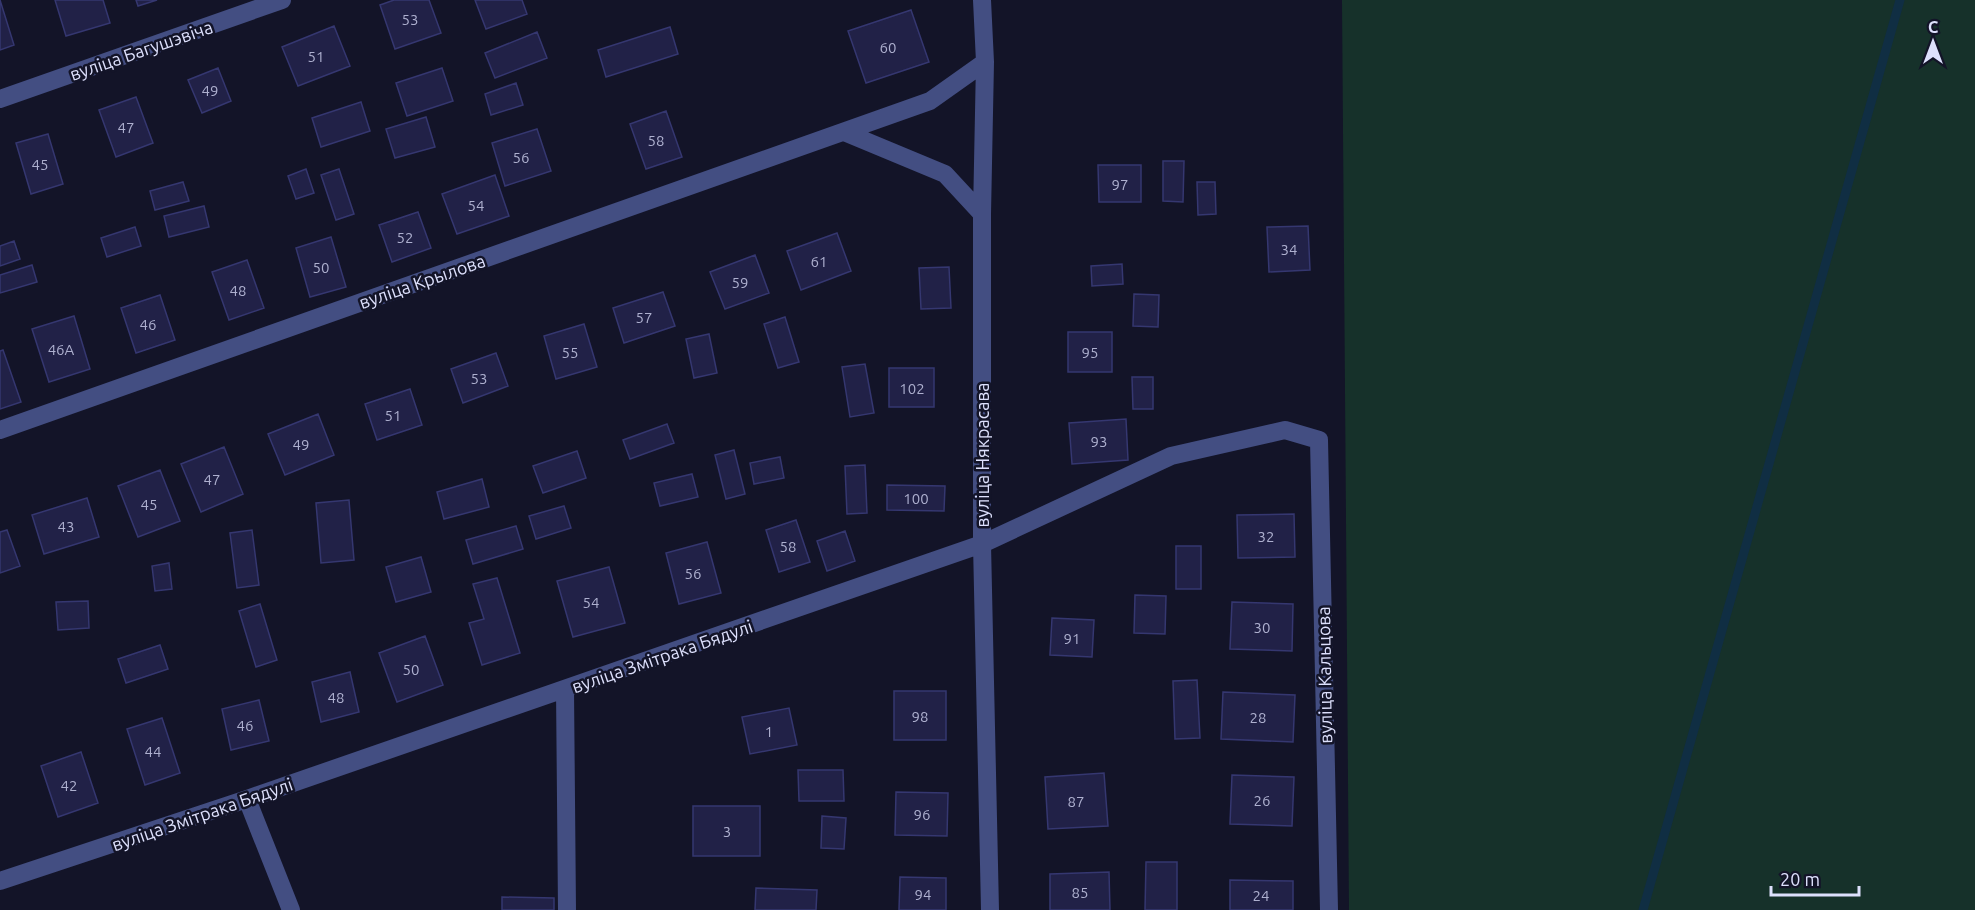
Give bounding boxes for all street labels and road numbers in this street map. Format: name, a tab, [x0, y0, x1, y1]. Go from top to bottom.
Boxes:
street label: вуліца Багушэвіча	[67, 16, 215, 84]
street label: вуліца Крылова	[356, 250, 488, 312]
street label: вуліца Някрасава	[972, 382, 992, 528]
street label: вуліца Кальцова	[1313, 606, 1335, 744]
street label: вуліца Змітрака Бядулі	[569, 616, 755, 696]
street label: вуліца Змітрака Бядулі	[109, 774, 295, 854]

